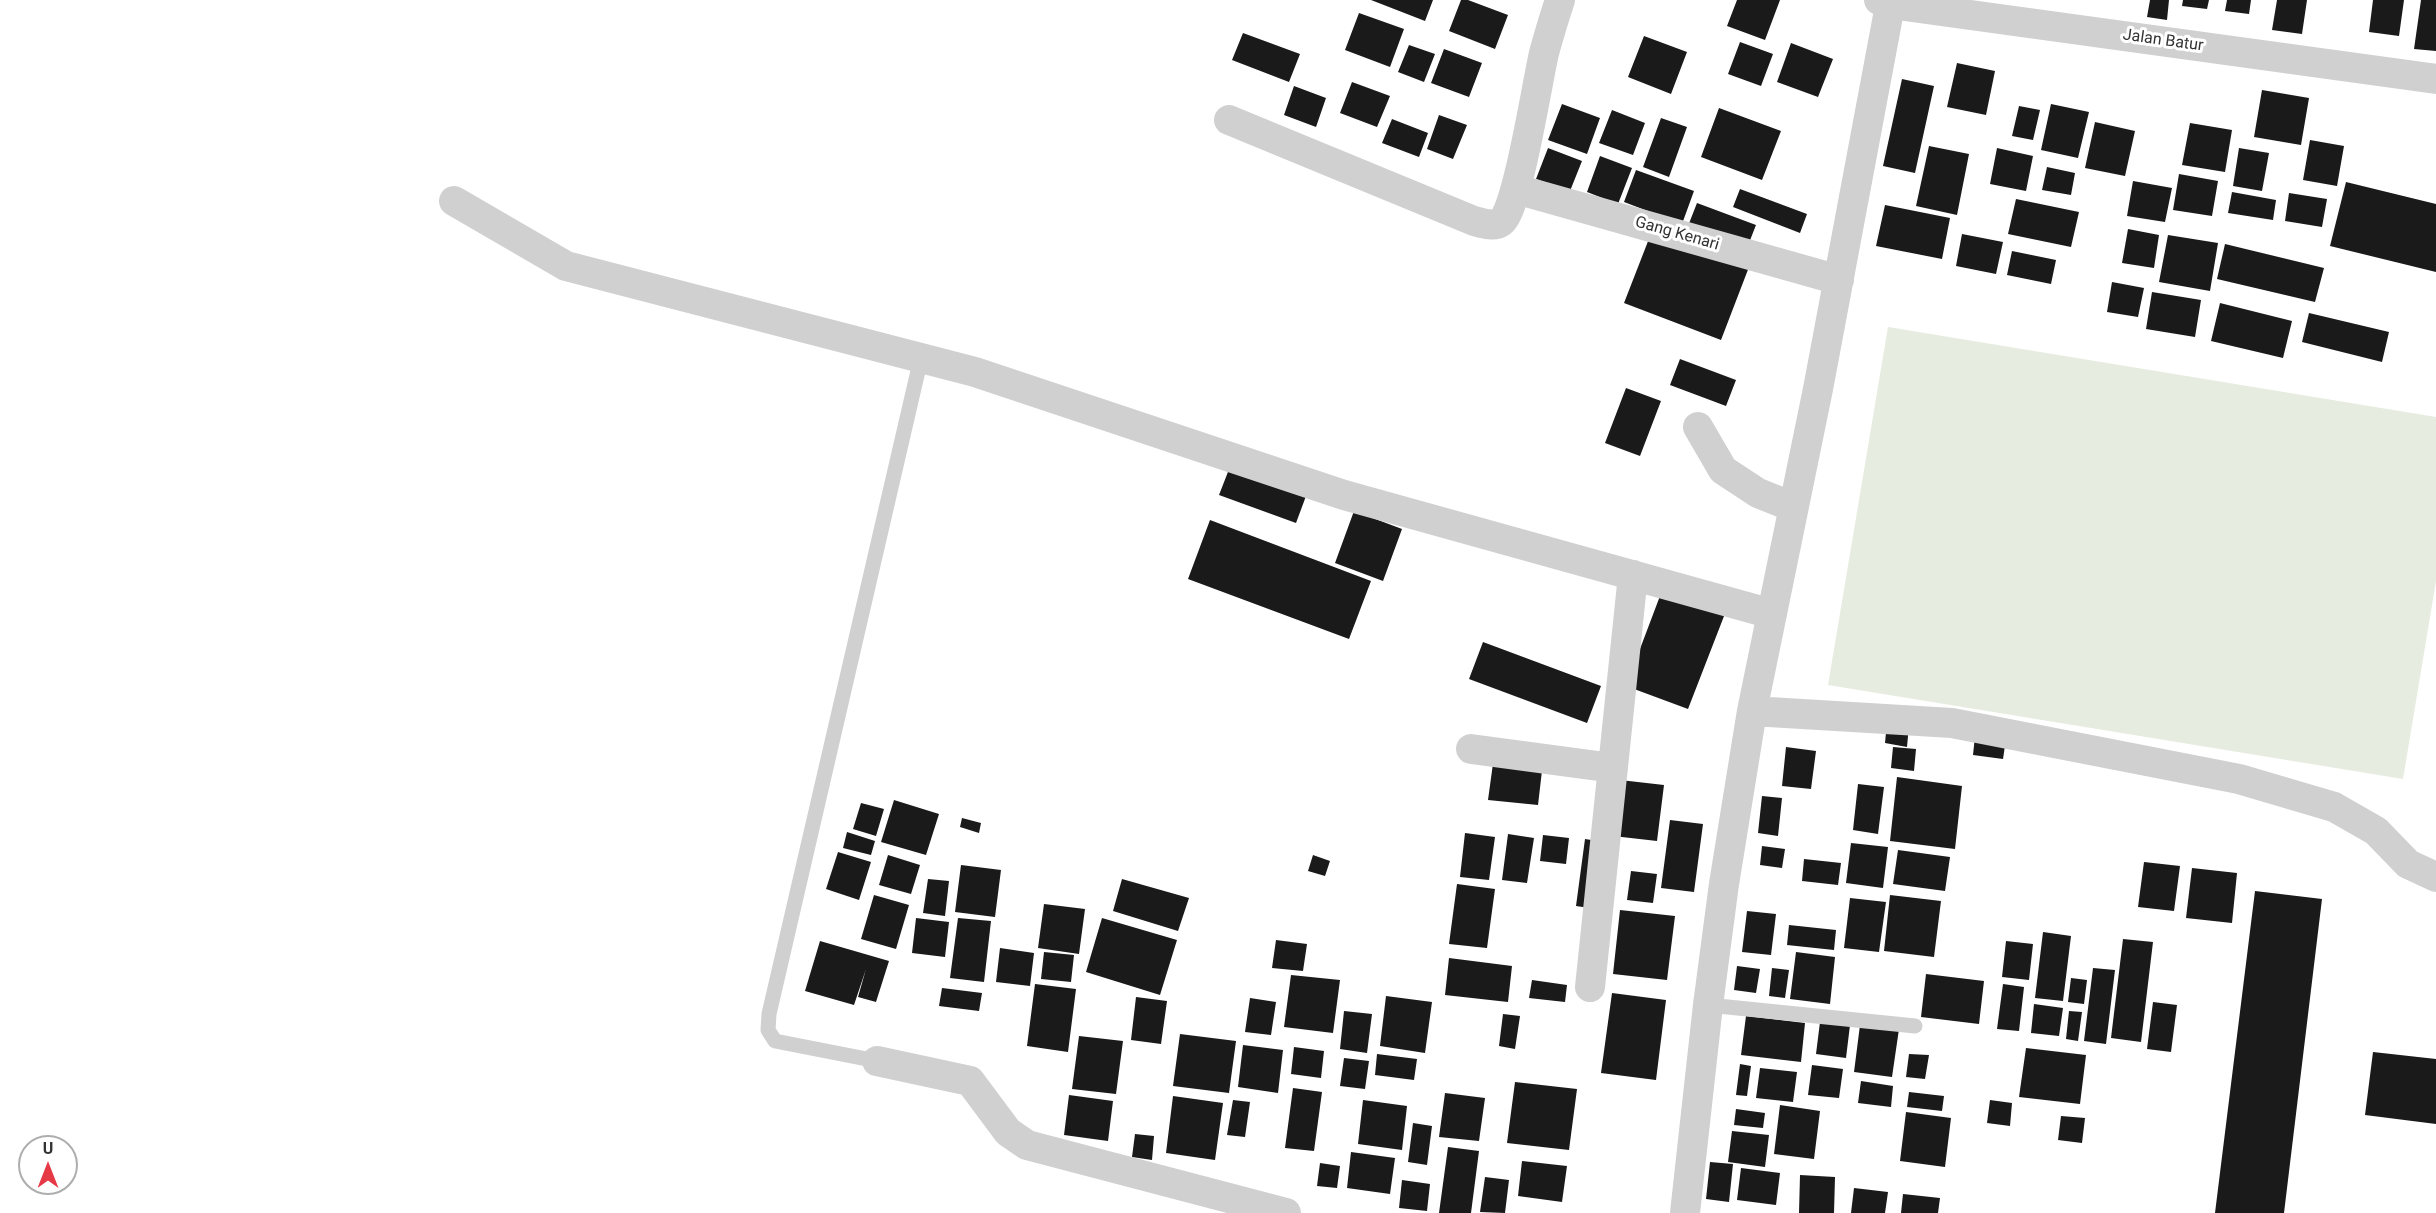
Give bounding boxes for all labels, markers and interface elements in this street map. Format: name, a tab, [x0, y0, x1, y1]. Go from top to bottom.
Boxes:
street label: Jalan Batur	[2122, 26, 2204, 56]
street label: Gang Kenari	[1633, 213, 1721, 255]
north arrow	[18, 1135, 78, 1195]
text: U	[43, 1139, 53, 1158]

